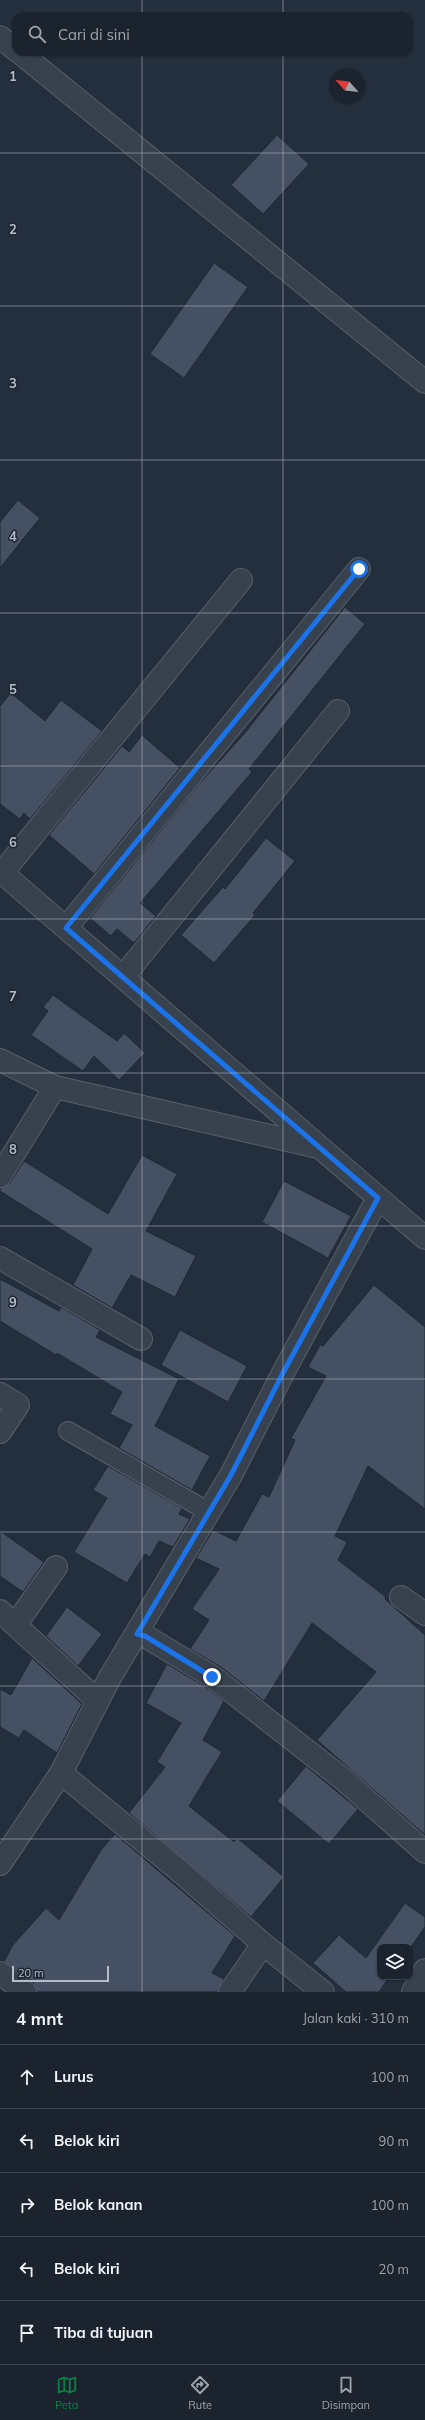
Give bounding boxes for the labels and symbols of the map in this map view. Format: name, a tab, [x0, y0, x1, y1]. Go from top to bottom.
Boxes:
text: 1	[9, 68, 17, 84]
north arrow	[329, 68, 365, 104]
text: 2	[9, 221, 17, 237]
text: 3	[9, 375, 17, 391]
text: 4	[9, 528, 17, 544]
route start	[350, 560, 368, 578]
text: 5	[9, 681, 17, 697]
text: 6	[9, 834, 17, 850]
text: 7	[9, 988, 17, 1004]
text: 8	[9, 1141, 17, 1157]
text: 9	[9, 1294, 17, 1310]
route end	[203, 1668, 221, 1686]
scale bar	[12, 1964, 109, 1983]

